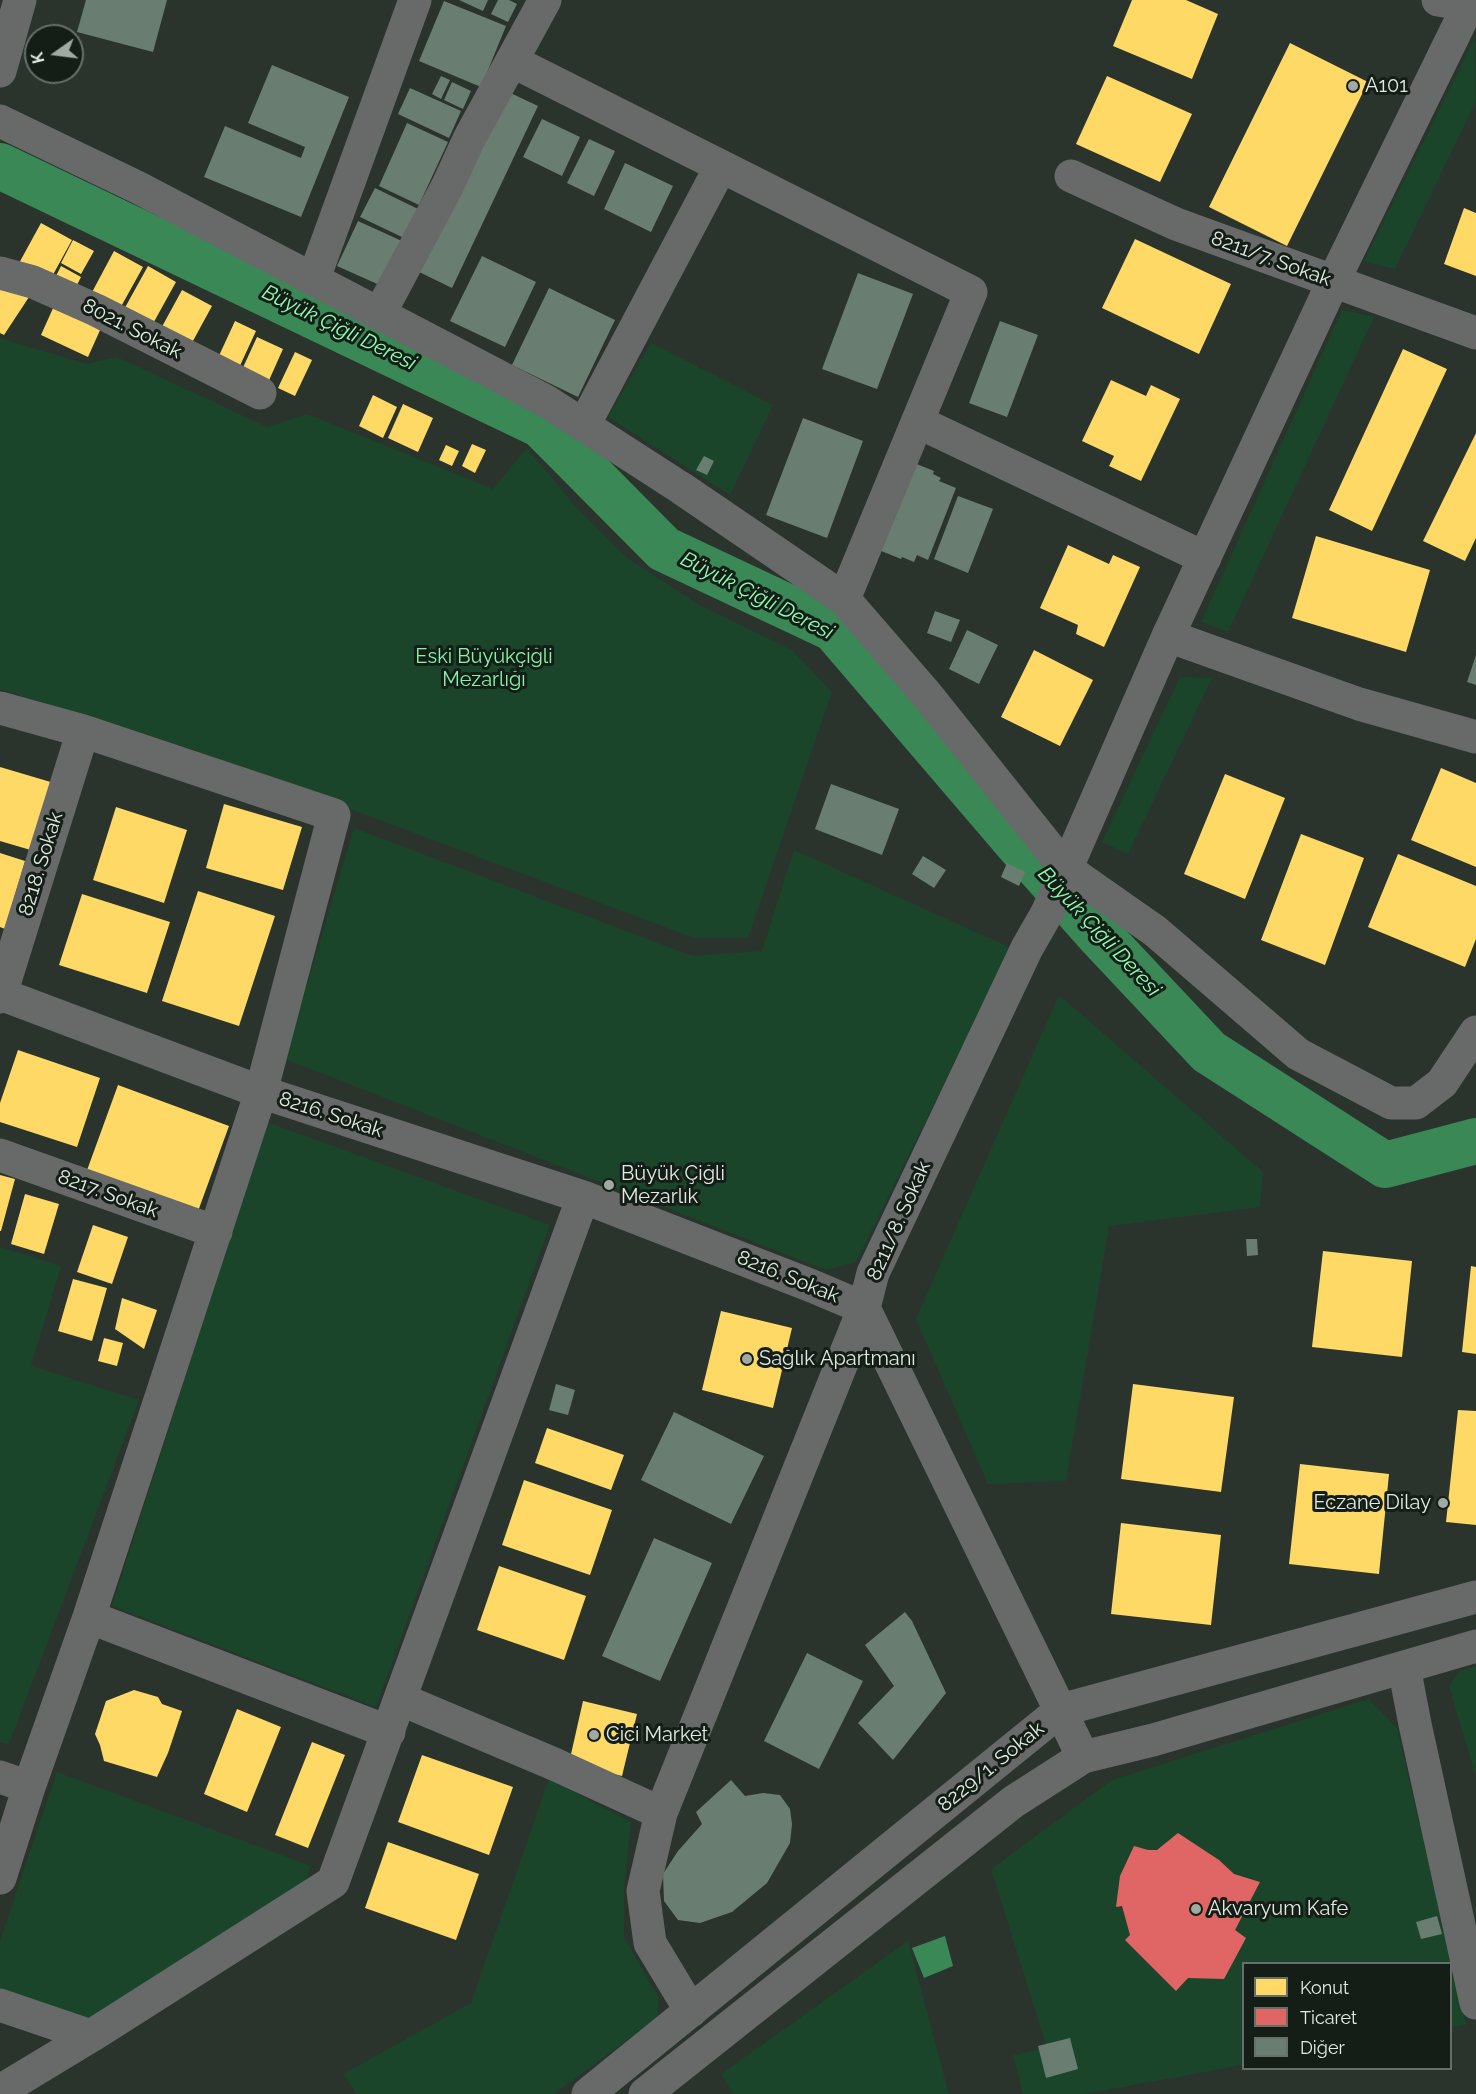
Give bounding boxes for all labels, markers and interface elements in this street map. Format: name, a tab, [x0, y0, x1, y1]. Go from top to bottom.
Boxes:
north arrow	[24, 24, 84, 84]
text: K	[27, 50, 49, 65]
place label: A101	[1365, 74, 1408, 98]
marker: A101	[1346, 79, 1360, 93]
street label: 8211/7. Sokak	[1208, 226, 1334, 292]
water label: Büyük Çiğli Deresi	[258, 280, 420, 376]
street label: 8021. Sokak	[78, 294, 186, 364]
water label: Büyük Çiğli Deresi	[676, 547, 838, 645]
park label: Eski Büyükçiğli Mezarlığı	[415, 645, 553, 692]
street label: 8218. Sokak	[14, 809, 68, 919]
water label: Büyük Çiğli Deresi	[1032, 862, 1166, 1002]
street label: 8216. Sokak	[276, 1087, 386, 1143]
street label: 8211/8. Sokak	[862, 1158, 936, 1284]
place label: Büyük Çiğli Mezarlık	[621, 1162, 725, 1209]
street label: 8217. Sokak	[55, 1165, 161, 1223]
marker: Büyük Çiğli Mezarlık	[602, 1178, 616, 1192]
street label: 8216. Sokak	[733, 1246, 843, 1308]
place label: Sağlık Apartmanı	[759, 1347, 916, 1371]
marker: Sağlık Apartmanı	[740, 1352, 754, 1366]
place label: Eczane Dilay	[1313, 1491, 1431, 1515]
marker: Eczane Dilay	[1436, 1496, 1450, 1510]
street label: 8229/1. Sokak	[933, 1717, 1049, 1817]
place label: Cici Market	[606, 1723, 708, 1747]
marker: Cici Market	[587, 1728, 601, 1742]
place label: Akvaryum Kafe	[1208, 1897, 1348, 1921]
marker: Akvaryum Kafe	[1189, 1902, 1203, 1916]
legend	[1242, 1962, 1452, 2070]
text: Konut	[1300, 1977, 1349, 1998]
text: Ticaret	[1300, 2007, 1357, 2028]
text: Diğer	[1300, 2037, 1345, 2058]

